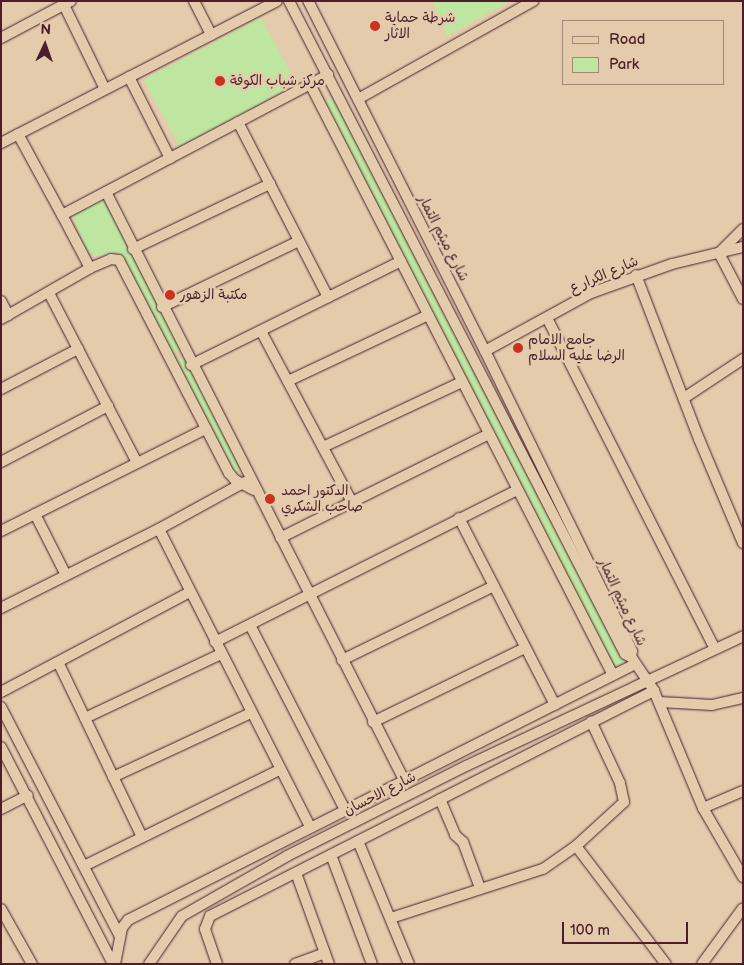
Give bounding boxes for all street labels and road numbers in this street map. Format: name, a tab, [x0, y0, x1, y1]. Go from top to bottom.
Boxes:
street label: شارع ميثم التمار	[414, 192, 472, 284]
street label: شارع الكرار ع	[567, 253, 641, 297]
street label: شارع ميثم التمار	[594, 555, 650, 649]
street label: شارع الاحسان	[341, 769, 419, 819]

